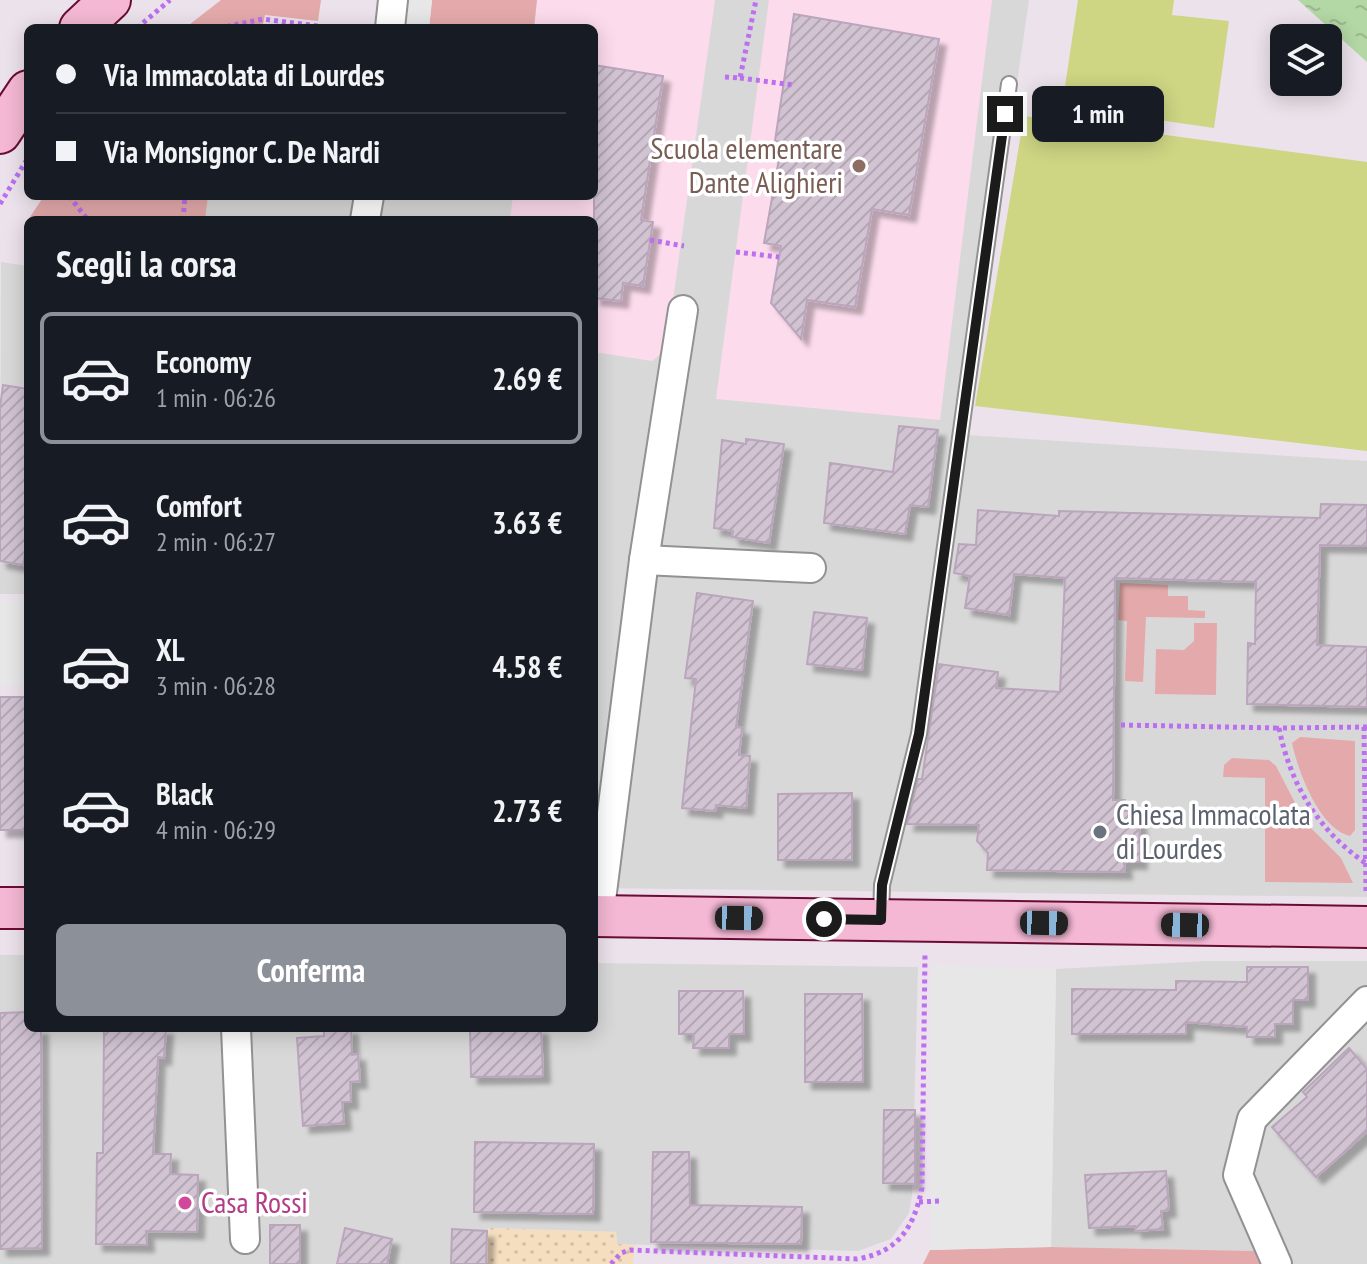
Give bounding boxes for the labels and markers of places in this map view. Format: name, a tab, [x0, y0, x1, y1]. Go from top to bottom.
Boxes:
place label: Scuola elementare Dante Alighieri	[650, 128, 843, 201]
marker: Scuola elementare Dante Alighieri	[850, 157, 868, 175]
place label: Chiesa Immacolata di Lourdes	[1116, 794, 1311, 867]
marker: Chiesa Immacolata di Lourdes	[1091, 823, 1109, 841]
place label: Casa Rossi	[201, 1182, 308, 1221]
marker: Casa Rossi	[176, 1194, 194, 1212]

